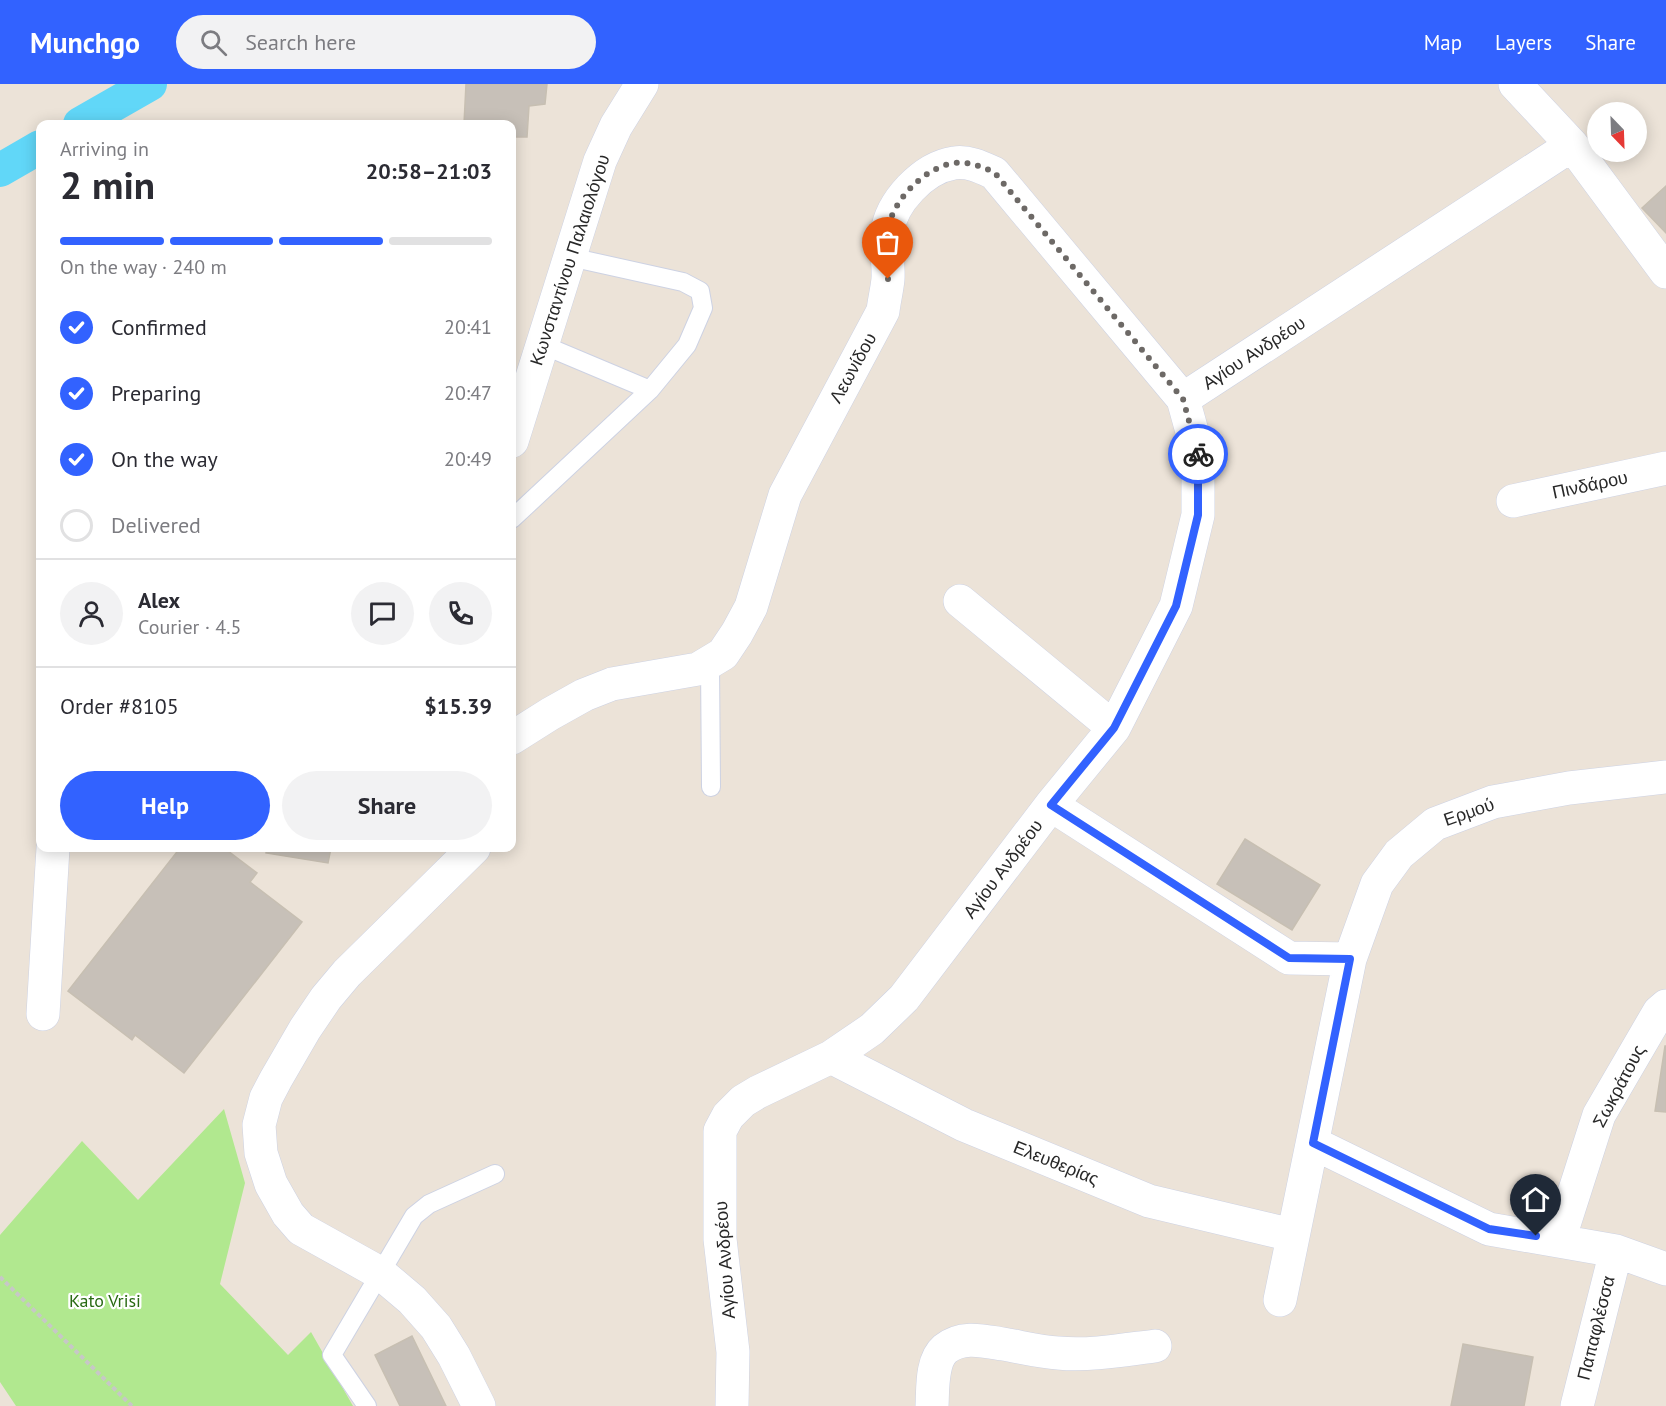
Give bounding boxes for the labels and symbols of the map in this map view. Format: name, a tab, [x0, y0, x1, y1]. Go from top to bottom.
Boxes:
north arrow	[1587, 102, 1647, 162]
street label: Κωνσταντίνου Παλαιολόγου	[524, 151, 615, 368]
pin	[862, 217, 913, 279]
street label: Αγίου Ανδρέου	[1198, 311, 1310, 394]
street label: Λεωνίδου	[824, 329, 881, 407]
courier	[1168, 424, 1228, 484]
street label: Πινδάρου	[1550, 465, 1630, 504]
street label: Ερμού	[1440, 792, 1497, 831]
street label: Αγίου Ανδρέου	[958, 815, 1047, 923]
street label: Σωκράτους	[1587, 1040, 1650, 1131]
street label: Ελευθερίας	[1010, 1135, 1103, 1190]
pin	[1510, 1174, 1561, 1236]
street label: Αγίου Ανδρέου	[709, 1200, 740, 1320]
street label: Παπαφλέσσα	[1571, 1273, 1620, 1382]
park label: Kato Vrisi	[69, 1289, 141, 1312]

